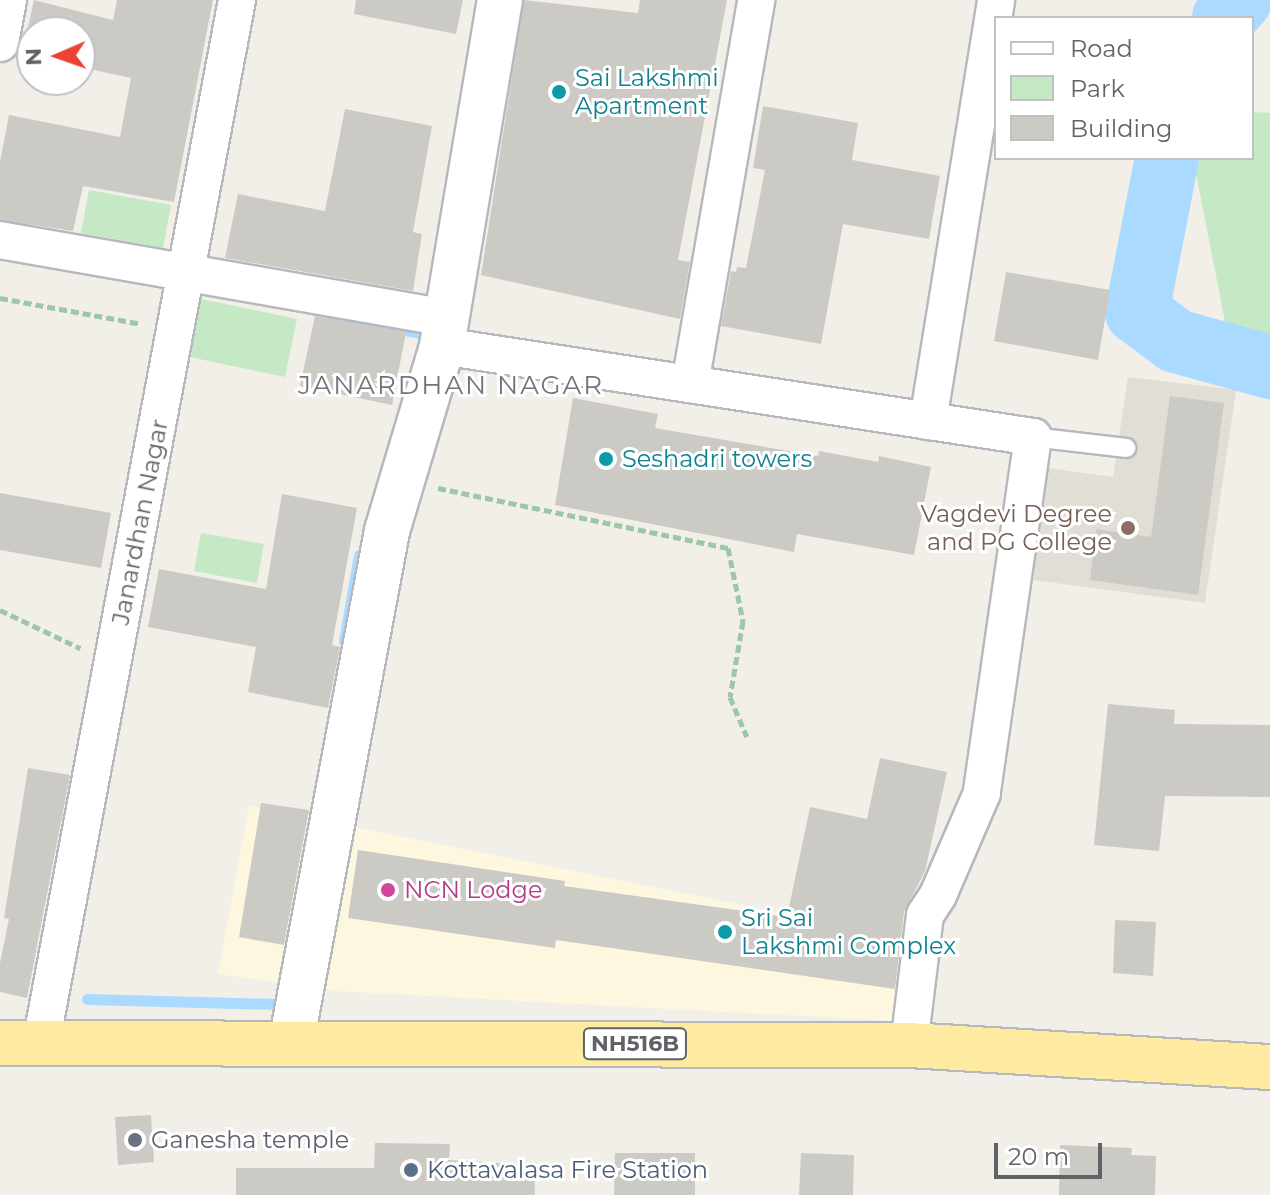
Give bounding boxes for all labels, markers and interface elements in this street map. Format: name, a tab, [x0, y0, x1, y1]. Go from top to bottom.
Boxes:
north arrow	[16, 16, 96, 96]
legend	[994, 16, 1254, 160]
text: Road	[1070, 34, 1133, 63]
text: N	[20, 47, 47, 66]
place label: Sai Lakshmi Apartment	[575, 64, 719, 120]
text: Park	[1070, 74, 1125, 103]
marker: Sai Lakshmi Apartment	[550, 83, 568, 101]
text: Building	[1070, 114, 1173, 143]
district label: JANARDHAN NAGAR	[298, 370, 604, 402]
street label: Janardhan Nagar	[106, 417, 174, 627]
place label: Seshadri towers	[622, 445, 812, 473]
marker: Seshadri towers	[597, 450, 615, 468]
place label: Vagdevi Degree and PG College	[921, 500, 1112, 556]
marker: Vagdevi Degree and PG College	[1119, 519, 1137, 537]
place label: NCN Lodge	[404, 876, 543, 904]
marker: NCN Lodge	[379, 881, 397, 899]
place label: Sri Sai Lakshmi Complex	[741, 904, 956, 960]
marker: Sri Sai Lakshmi Complex	[716, 923, 734, 941]
road number: NH516B	[581, 1026, 689, 1062]
place label: Ganesha temple	[151, 1126, 349, 1154]
scale bar	[998, 1127, 1106, 1177]
marker: Ganesha temple	[126, 1131, 144, 1149]
text: 20 m	[1008, 1142, 1069, 1171]
place label: Kottavalasa Fire Station	[427, 1156, 708, 1184]
marker: Kottavalasa Fire Station	[402, 1161, 420, 1179]

